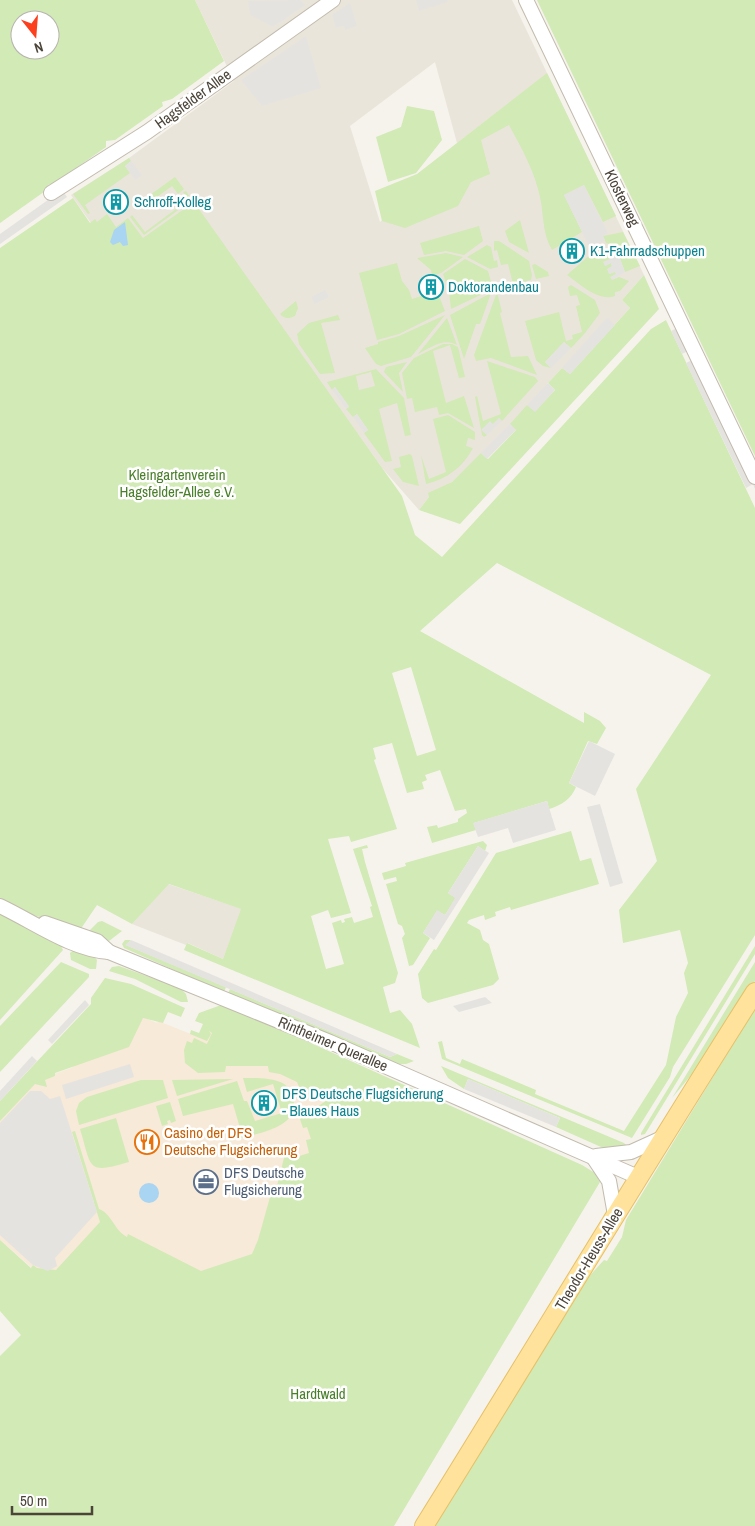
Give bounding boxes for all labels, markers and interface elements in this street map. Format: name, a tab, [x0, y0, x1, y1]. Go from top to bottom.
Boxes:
north arrow	[10, 10, 60, 60]
text: N	[32, 38, 45, 57]
street label: Hagsfelder Allee	[150, 64, 235, 133]
street label: Klosterweg	[600, 166, 645, 230]
building icon: Schroff-Kolleg	[103, 189, 129, 215]
place label: Schroff-Kolleg	[134, 191, 211, 212]
building icon: K1-Fahrradschuppen	[559, 238, 585, 264]
place label: K1-Fahrradschuppen	[590, 240, 705, 261]
building icon: Doktorandenbau	[418, 274, 444, 300]
place label: Doktorandenbau	[448, 276, 539, 297]
park label: Kleingartenverein Hagsfelder-Allee e.V.	[119, 464, 235, 502]
street label: Rintheimer Querallee	[275, 1011, 392, 1076]
place label: DFS Deutsche Flugsicherung - Blaues Haus	[282, 1083, 444, 1121]
building icon: DFS Deutsche Flugsicherung - Blaues Haus	[251, 1090, 277, 1116]
place label: Casino der DFS Deutsche Flugsicherung	[164, 1122, 297, 1160]
restaurant icon: Casino der DFS Deutsche Flugsicherung	[134, 1129, 160, 1155]
place label: DFS Deutsche Flugsicherung	[224, 1162, 304, 1200]
office icon: DFS Deutsche Flugsicherung	[193, 1169, 219, 1195]
street label: Theodor-Heuss-Allee	[550, 1203, 628, 1314]
park label: Hardtwald	[290, 1383, 346, 1404]
scale bar	[12, 1484, 92, 1516]
text: 50 m	[20, 1490, 47, 1511]

